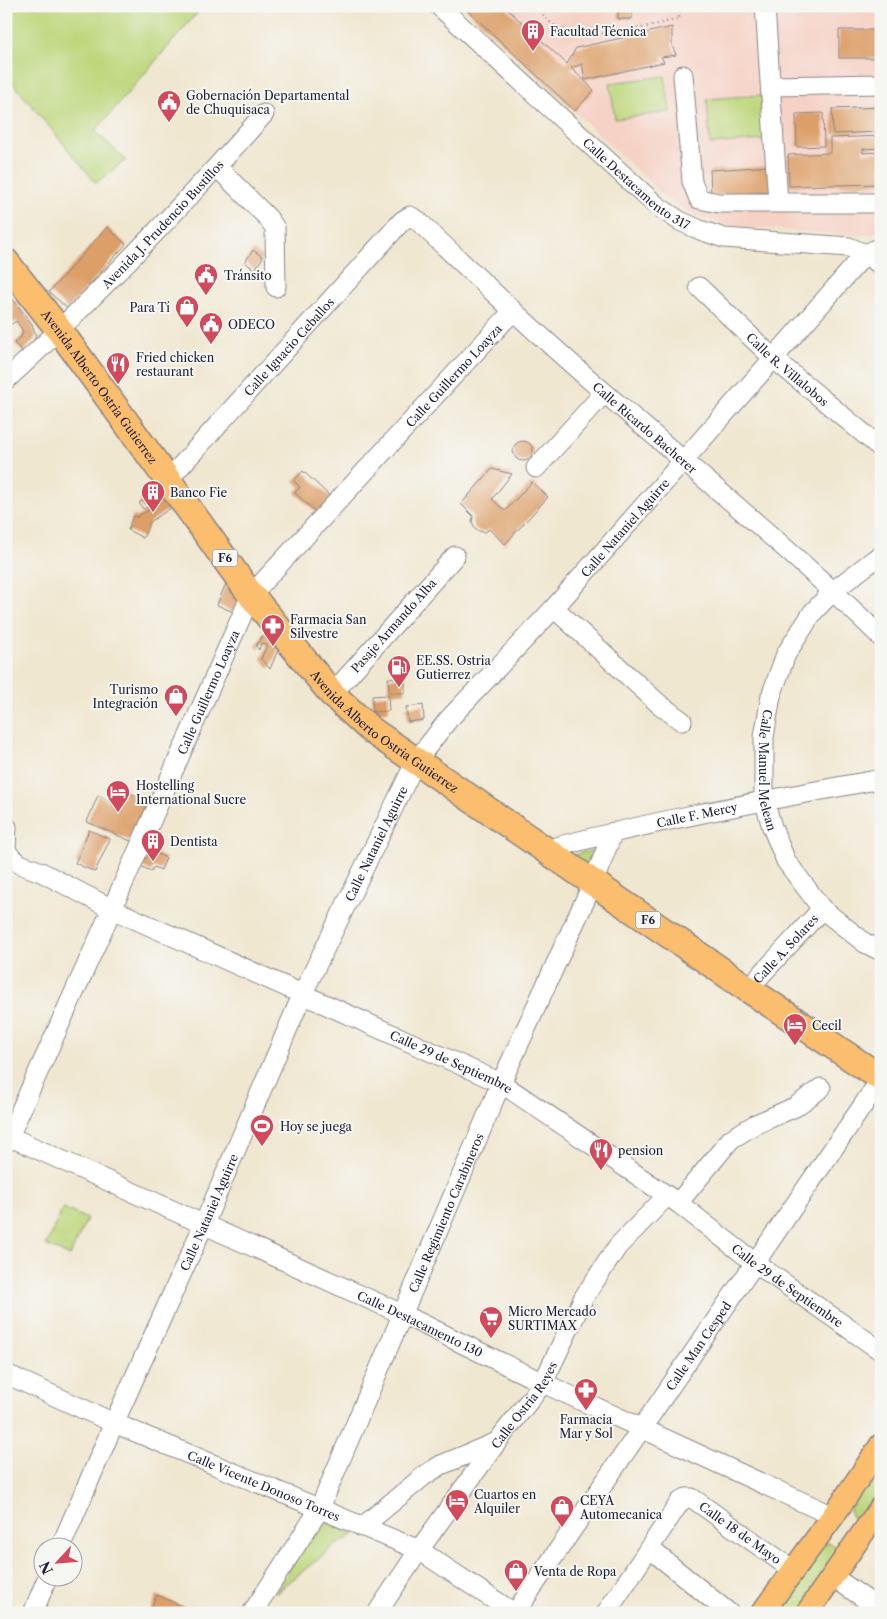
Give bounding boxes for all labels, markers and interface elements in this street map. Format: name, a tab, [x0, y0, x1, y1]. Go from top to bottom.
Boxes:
building icon: Facultad Técnica	[520, 18, 546, 52]
place label: Facultad Técnica	[550, 24, 647, 39]
place label: Gobernación Departamental de Chuquisaca	[186, 88, 350, 117]
public building icon: Gobernación Departamental de Chuquisaca	[156, 89, 182, 123]
street label: Calle Destacamento 317	[580, 135, 693, 232]
street label: Avenida J. Prudencio Bustillos	[98, 157, 226, 292]
public building icon: Tránsito	[193, 262, 219, 296]
place label: Tránsito	[224, 268, 272, 283]
shop icon: Para Tí	[174, 294, 200, 328]
street label: Calle Ignacio Ceballos	[240, 294, 337, 399]
place label: Para Tí	[129, 300, 170, 315]
street label: Avenida Alberto Ostria Gutierrez	[38, 306, 161, 467]
public building icon: ODECO	[198, 311, 224, 345]
place label: ODECO	[228, 317, 275, 332]
street label: Calle Guillermo Loayza	[402, 320, 505, 430]
street label: Calle R. Villalobos	[744, 329, 832, 409]
place label: Fried chicken restaurant	[136, 350, 215, 379]
restaurant icon: Fried chicken restaurant	[105, 351, 131, 385]
street label: Calle Ricardo Bacherer	[590, 379, 700, 476]
street label: Calle Nataniel Aguirre	[577, 475, 672, 580]
building icon: Banco Fie	[140, 479, 166, 513]
place label: Banco Fie	[170, 485, 228, 500]
road number: F6	[212, 550, 238, 566]
street label: Pasaje Armando Alba	[347, 575, 440, 675]
place label: Farmacia San Silvestre	[290, 612, 367, 641]
pharmacy icon: Farmacia San Silvestre	[260, 613, 286, 647]
street label: Calle Guillermo Loayza	[174, 627, 242, 757]
place label: EE.SS. Ostria Gutierrez	[416, 653, 491, 682]
fuel station icon: EE.SS. Ostria Gutierrez	[386, 654, 412, 688]
street label: Avenida Alberto Ostria Gutierrez	[307, 666, 462, 796]
place label: Turismo Integración	[93, 682, 158, 711]
shop icon: Turismo Integración	[163, 683, 189, 717]
street label: Calle Manuel Melean	[756, 708, 780, 833]
place label: Hostelling International Sucre	[136, 778, 247, 807]
hotel icon: Hostelling International Sucre	[105, 779, 131, 813]
street label: Calle Nataniel Aguirre	[341, 783, 410, 904]
street label: Calle F. Mercy	[655, 799, 739, 830]
building icon: Dentista	[140, 828, 166, 862]
place label: Dentista	[170, 834, 218, 849]
street label: Calle A. Solares	[750, 911, 821, 986]
road number: F6	[636, 912, 660, 928]
hotel icon: Cecil	[782, 1012, 808, 1046]
place label: Cecil	[812, 1018, 842, 1033]
street label: Calle 29 de Septiembre	[388, 1027, 516, 1096]
sports icon: Hoy se juega	[249, 1113, 275, 1147]
place label: Hoy se juega	[280, 1119, 352, 1134]
street label: Calle Regimiento Carabineros	[405, 1131, 486, 1295]
restaurant icon: pension	[588, 1137, 614, 1171]
place label: pension	[618, 1143, 664, 1158]
street label: Calle Nataniel Aguirre	[176, 1151, 241, 1273]
street label: Calle 29 de Septiembre	[729, 1240, 846, 1330]
street label: Calle Destacamento 130	[355, 1287, 485, 1360]
street label: Calle Man Cesped	[662, 1298, 734, 1393]
place label: Micro Mercado SURTIMAX	[508, 1304, 596, 1333]
supermarket icon: Micro Mercado SURTIMAX	[478, 1305, 504, 1339]
street label: Calle Ostria Reyes	[488, 1359, 560, 1451]
pharmacy icon: Farmacia Mar y Sol	[573, 1377, 599, 1411]
place label: Farmacia Mar y Sol	[559, 1412, 613, 1441]
street label: Calle Vicente Donoso Torres	[185, 1447, 342, 1524]
place label: Cuartos en Alquiler	[473, 1487, 537, 1516]
hotel icon: Cuartos en Alquiler	[444, 1488, 470, 1522]
place label: CEYA Automecanica	[579, 1493, 663, 1522]
shop icon: CEYA Automecanica	[549, 1494, 575, 1528]
street label: Calle 18 de Mayo	[696, 1498, 784, 1567]
north arrow	[32, 1536, 82, 1586]
text: N	[36, 1558, 57, 1577]
shop icon: Venta de Ropa	[503, 1558, 529, 1592]
place label: Venta de Ropa	[533, 1564, 617, 1579]

